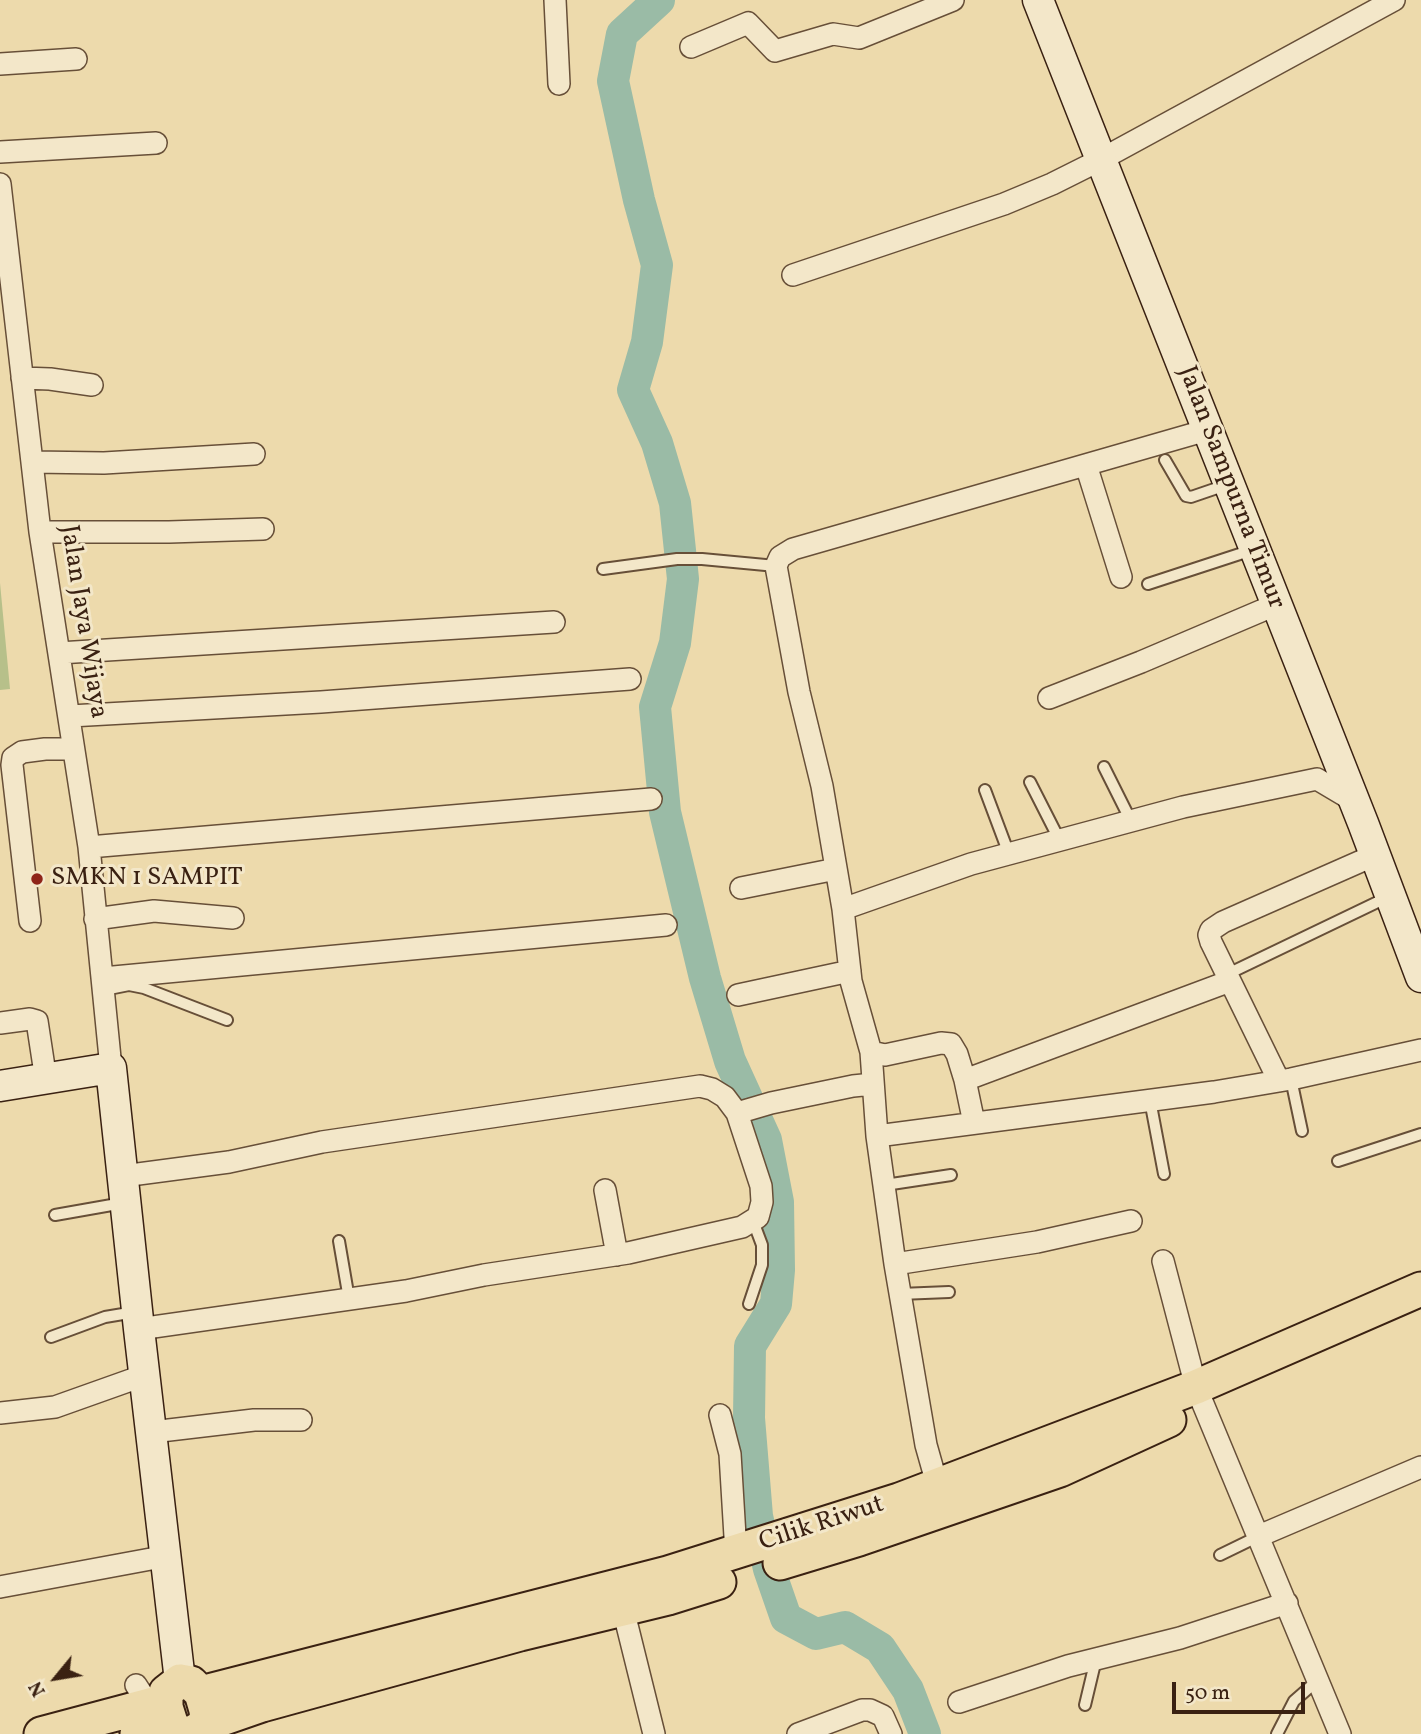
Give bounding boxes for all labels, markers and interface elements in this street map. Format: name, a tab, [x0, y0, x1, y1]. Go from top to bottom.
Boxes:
street label: Jalan Sampurna Timur	[1169, 362, 1291, 614]
street label: Jalan Jaya Wijaya	[51, 523, 113, 721]
place label: SMKN 1 SAMPIT	[51, 863, 243, 895]
marker: SMKN 1 SAMPIT	[29, 871, 45, 887]
street label: Cilik Riwut	[756, 1490, 888, 1560]
north arrow	[21, 1643, 91, 1713]
scale bar	[1176, 1668, 1309, 1712]
text: N	[23, 1676, 53, 1701]
text: 50 m	[1185, 1679, 1230, 1708]

